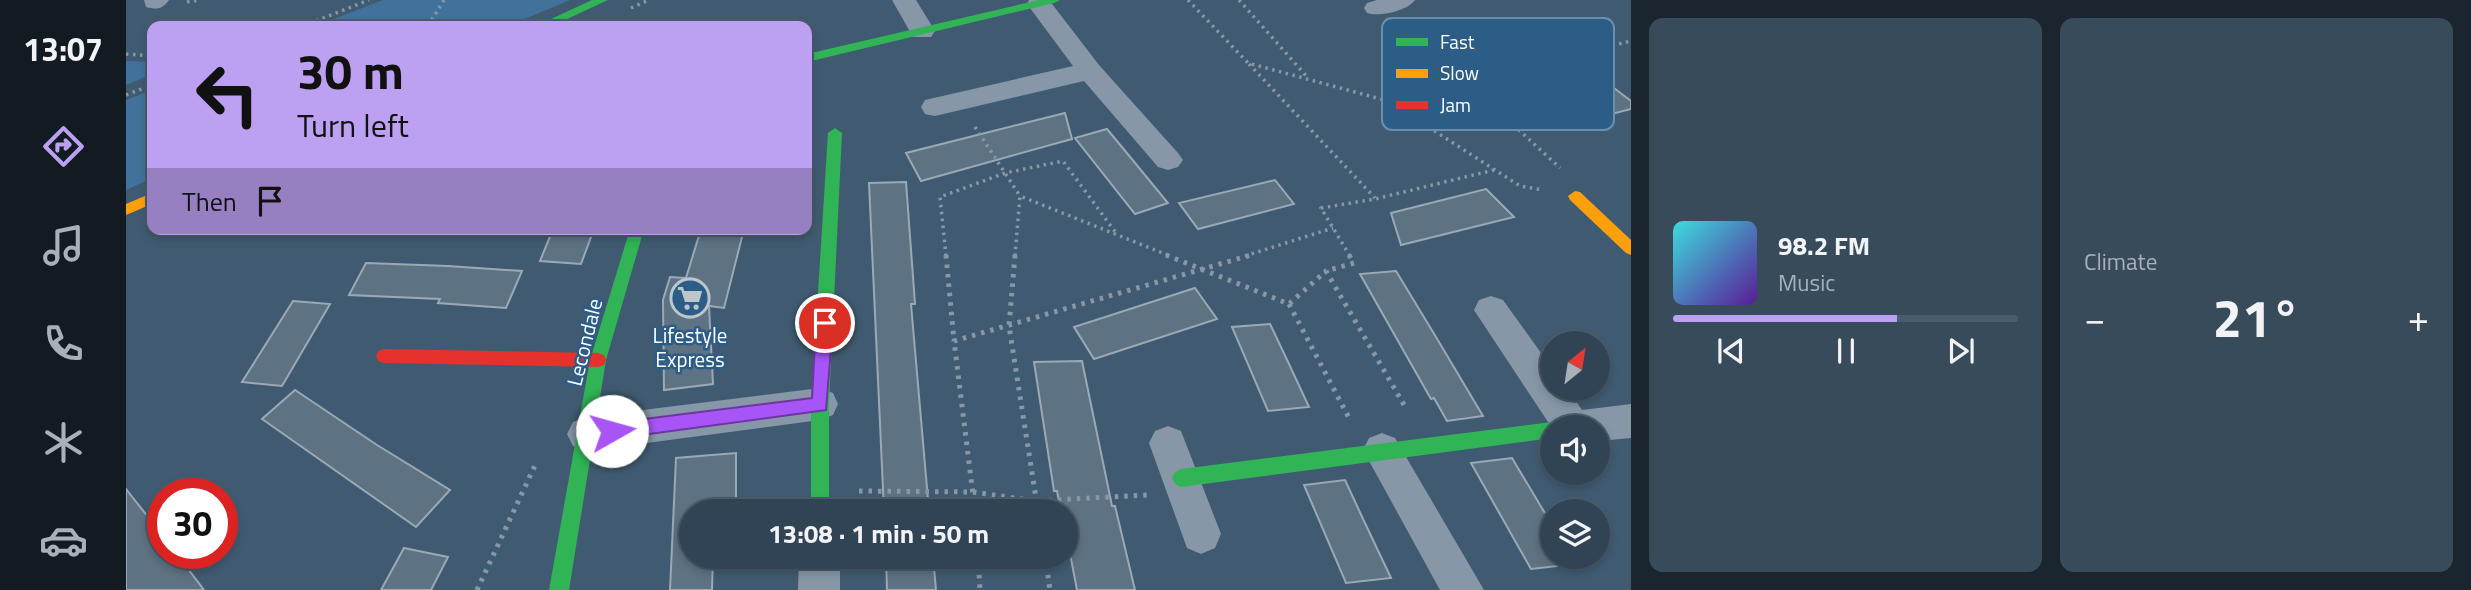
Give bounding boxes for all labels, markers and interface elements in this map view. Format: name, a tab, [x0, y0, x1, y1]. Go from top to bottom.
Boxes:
legend	[1382, 18, 1614, 130]
text: 13:07	[23, 25, 103, 73]
text: Fast	[1440, 27, 1475, 56]
text: 30 m	[297, 33, 404, 108]
icon: left	[182, 49, 273, 140]
text: Slow	[1440, 58, 1479, 87]
text: Jam	[1440, 90, 1471, 119]
text: Turn left	[297, 101, 409, 149]
icon: directions	[39, 122, 88, 171]
text: Then	[182, 182, 237, 221]
icon: arrive	[251, 182, 289, 220]
icon: music	[39, 221, 88, 270]
text: 98.2 FM	[1778, 226, 1870, 265]
text: Climate	[2084, 244, 2157, 279]
text: Music	[1778, 265, 1835, 300]
supermarket icon: Lifestyle Express	[669, 277, 711, 319]
text: 21°	[2213, 278, 2300, 357]
text: −	[2084, 289, 2105, 347]
text: +	[2408, 289, 2429, 347]
pin	[795, 293, 855, 353]
street label: Lecondale	[558, 295, 610, 389]
icon: arrive	[806, 304, 844, 342]
icon: phone	[39, 319, 88, 368]
place label: Lifestyle Express	[653, 319, 727, 375]
north arrow	[1540, 331, 1610, 401]
map controls	[1540, 331, 1610, 569]
icon: previous	[1712, 332, 1750, 370]
icon: pause	[1827, 332, 1865, 370]
icon: next	[1942, 332, 1980, 370]
position arrow	[575, 394, 649, 468]
button: sound	[1540, 415, 1610, 485]
icon: climate	[39, 418, 88, 467]
speed limit sign: 30	[147, 478, 238, 569]
button: layers	[1540, 499, 1610, 569]
text: 13:08 · 1 min · 50 m	[768, 514, 989, 553]
icon: car	[39, 516, 88, 565]

